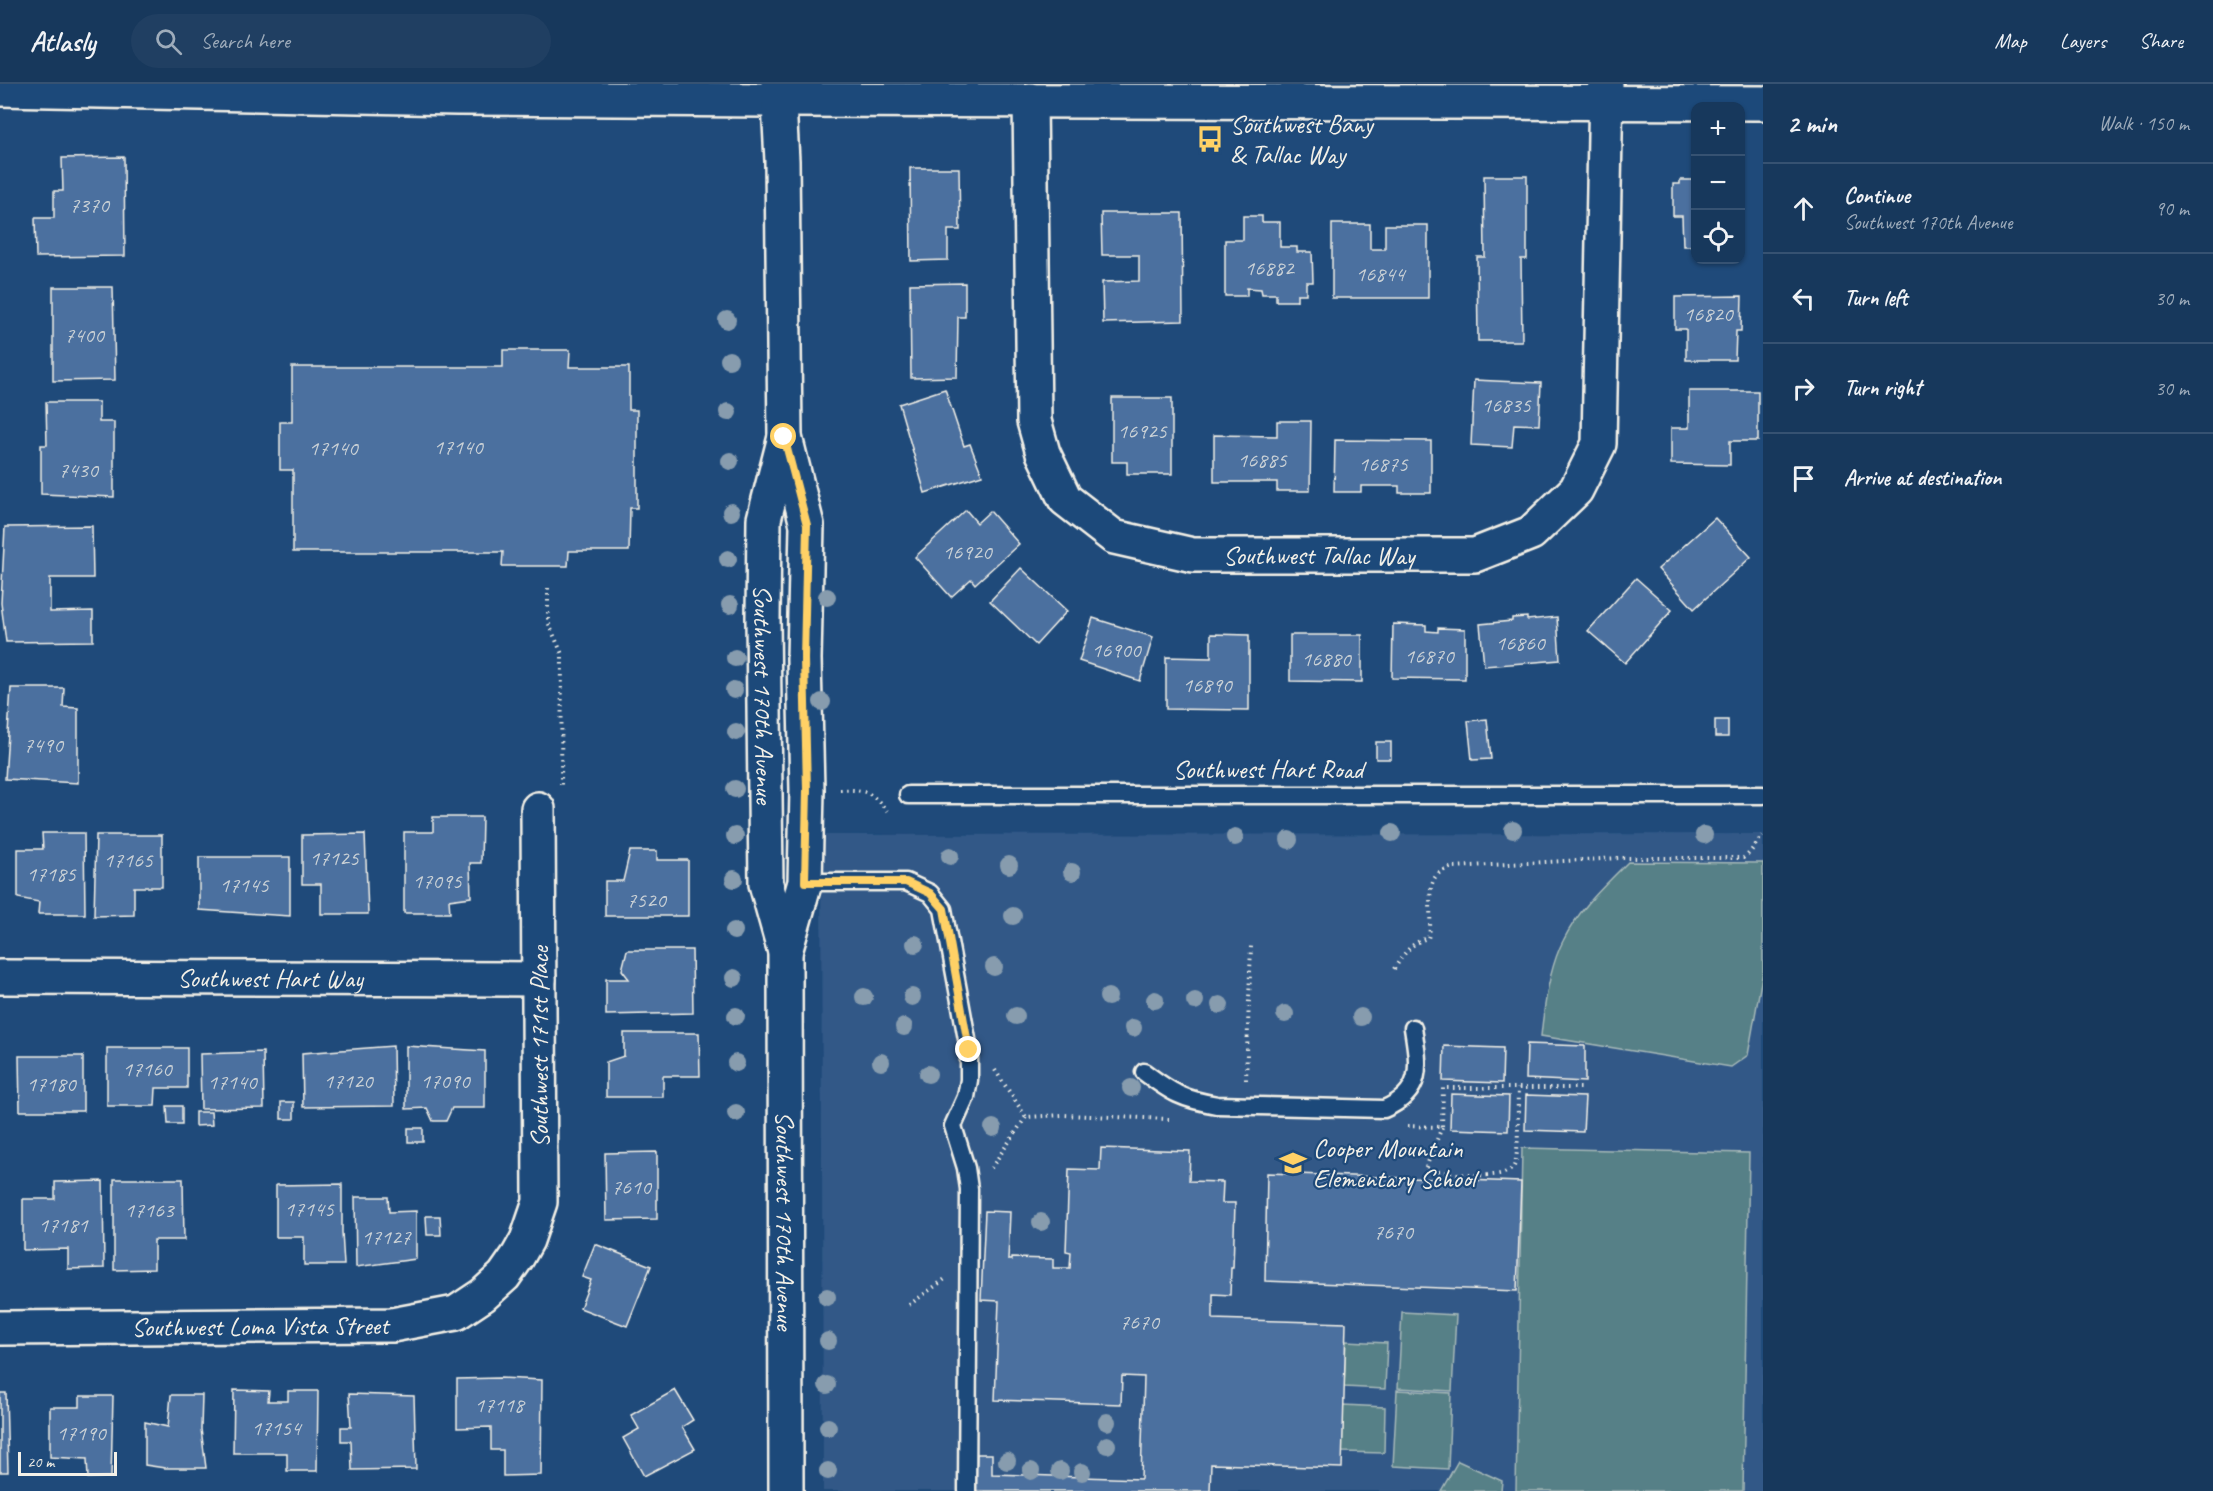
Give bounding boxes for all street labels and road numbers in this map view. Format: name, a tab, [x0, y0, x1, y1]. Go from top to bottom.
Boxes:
street label: Southwest Tallac Way	[1223, 539, 1416, 572]
street label: Southwest 170th Avenue	[746, 585, 781, 806]
street label: Southwest Hart Road	[1173, 753, 1367, 786]
street label: Southwest 171st Place	[523, 945, 556, 1148]
street label: Southwest Hart Way	[177, 962, 365, 995]
street label: Southwest 170th Avenue	[768, 1111, 802, 1332]
street label: Southwest Loma Vista Street	[131, 1309, 391, 1344]

